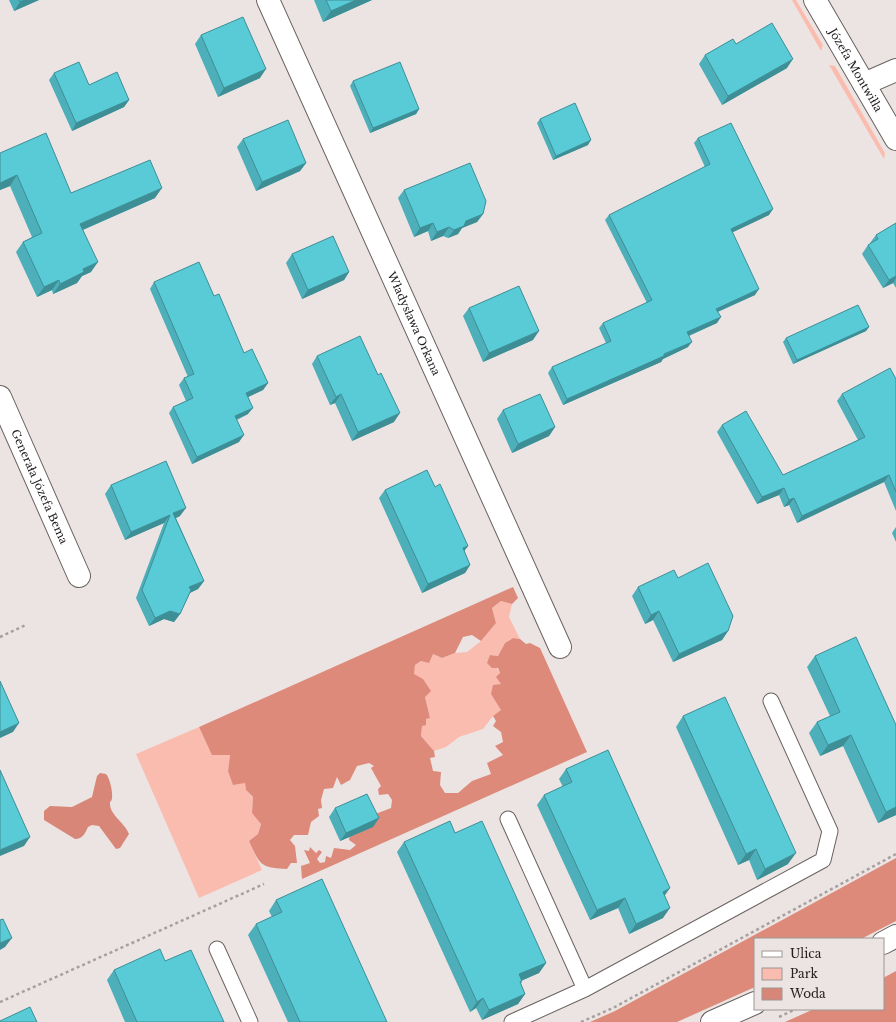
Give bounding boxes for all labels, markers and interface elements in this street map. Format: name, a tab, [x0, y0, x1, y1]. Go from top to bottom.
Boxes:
street label: Józefa Montwiłła	[825, 24, 886, 115]
street label: Władysława Orkana	[384, 269, 444, 378]
street label: Generała Józefa Bema	[8, 427, 71, 547]
legend	[754, 938, 884, 1010]
text: Ulica	[790, 946, 822, 961]
text: Park	[790, 966, 818, 981]
text: Woda	[789, 986, 826, 1001]

